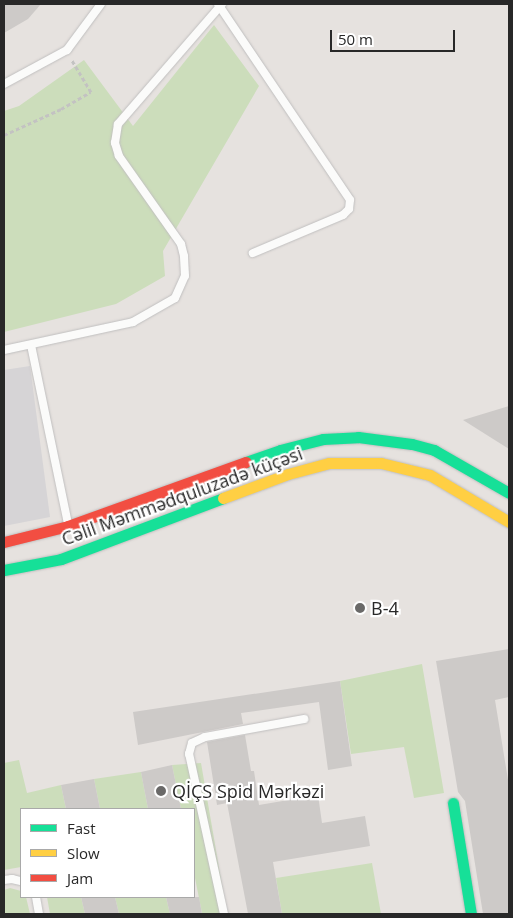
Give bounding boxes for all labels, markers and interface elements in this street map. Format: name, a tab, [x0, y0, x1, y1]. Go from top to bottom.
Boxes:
scale bar	[333, 20, 458, 52]
text: 50 m	[338, 29, 373, 49]
street label: Cəlil Məmmədquluzadə küçəsi	[59, 442, 305, 550]
place label: B-4	[371, 597, 399, 619]
marker: B-4	[353, 601, 367, 615]
place label: QİÇS Spid Mərkəzi	[172, 780, 324, 802]
marker: QİÇS Spid Mərkəzi	[154, 784, 168, 798]
legend	[20, 808, 195, 898]
text: Fast	[67, 818, 96, 838]
text: Slow	[67, 843, 100, 863]
text: Jam	[67, 868, 93, 888]

